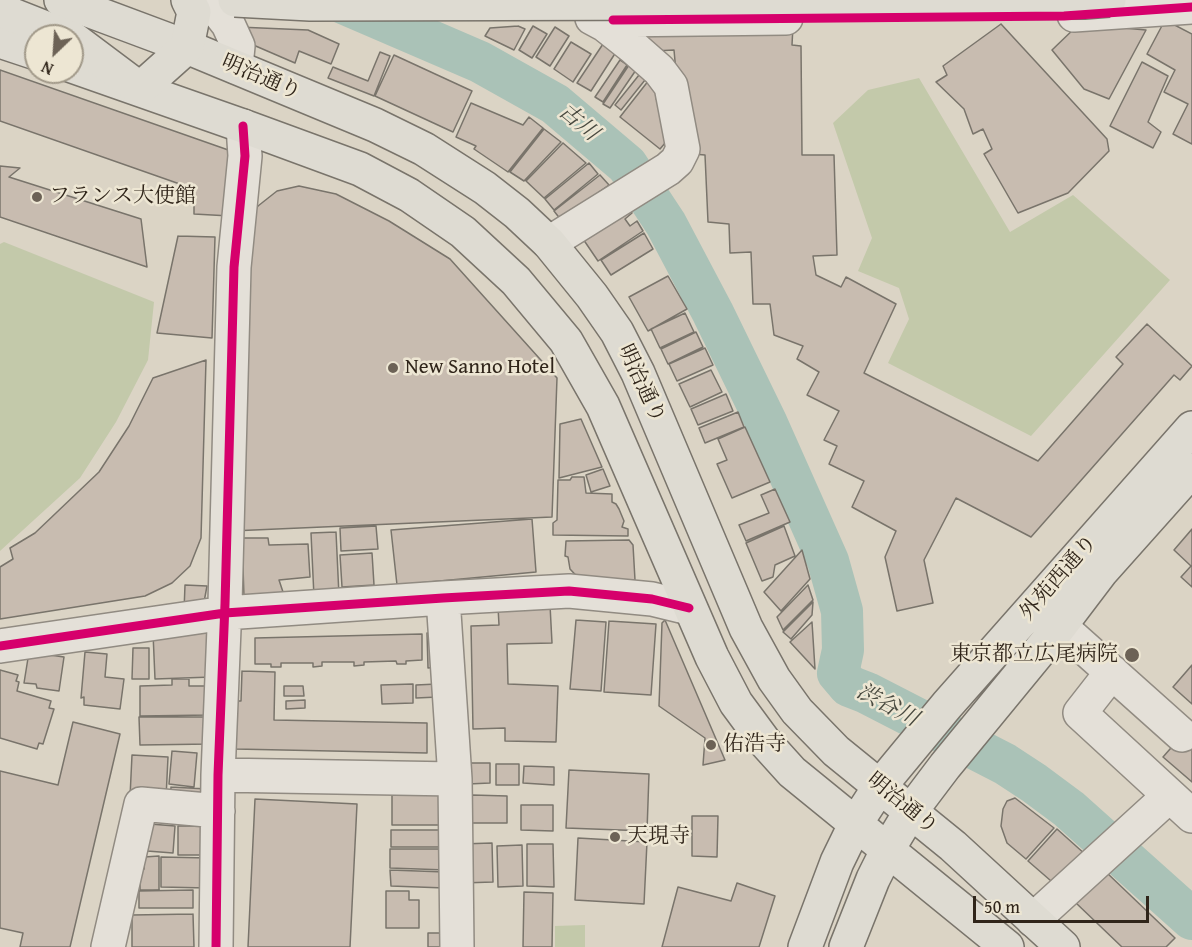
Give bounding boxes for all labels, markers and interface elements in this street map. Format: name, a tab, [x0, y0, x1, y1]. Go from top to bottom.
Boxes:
north arrow	[24, 24, 84, 84]
street label: 明治通り	[217, 50, 305, 106]
text: N	[37, 55, 57, 82]
water label: 古川	[553, 99, 603, 147]
place label: フランス大使館	[49, 184, 196, 210]
marker: フランス大使館	[30, 190, 44, 204]
street label: 明治通り	[612, 341, 670, 427]
place label: New Sanno Hotel	[405, 355, 555, 381]
marker: New Sanno Hotel	[386, 361, 400, 375]
street label: 外苑西通り	[1015, 530, 1103, 626]
place label: 東京都立広尾病院	[950, 642, 1118, 668]
marker: 東京都立広尾病院	[1123, 646, 1141, 664]
water label: 渋谷川	[852, 679, 922, 733]
place label: 佑浩寺	[723, 732, 786, 758]
marker: 佑浩寺	[704, 738, 718, 752]
street label: 明治通り	[861, 768, 943, 840]
place label: 天現寺	[627, 824, 690, 850]
marker: 天現寺	[608, 830, 622, 844]
scale bar	[976, 884, 1152, 922]
text: 50 m	[984, 893, 1020, 920]

